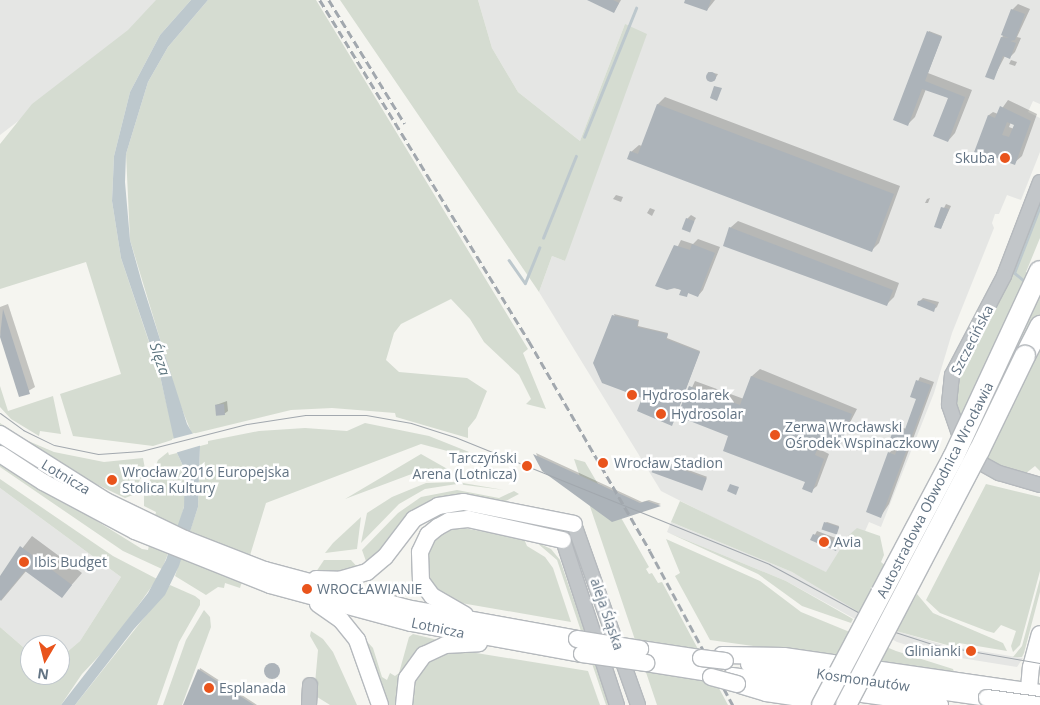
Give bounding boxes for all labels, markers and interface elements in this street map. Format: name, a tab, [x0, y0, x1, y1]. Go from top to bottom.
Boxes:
place label: Skuba	[955, 150, 995, 166]
marker: Skuba	[999, 152, 1011, 164]
street label: Szczecińska	[947, 302, 997, 378]
water label: Ślęza	[146, 340, 174, 378]
street label: Autostradowa Obwodnica Wrocławia	[873, 379, 997, 601]
place label: Hydrosolarek	[642, 387, 729, 403]
marker: Hydrosolarek	[626, 389, 638, 401]
place label: Hydrosolar	[671, 406, 743, 422]
marker: Hydrosolar	[655, 408, 667, 420]
place label: Zerwa Wrocławski Ośrodek Wspinaczkowy	[785, 419, 939, 452]
marker: Zerwa Wrocławski Ośrodek Wspinaczkowy	[769, 429, 781, 441]
place label: Tarczyński Arena (Lotnicza)	[412, 450, 517, 482]
place label: Wrocław Stadion	[614, 455, 723, 471]
street label: Lotnicza	[39, 456, 93, 498]
marker: Wrocław Stadion	[596, 456, 610, 470]
marker: Tarczyński Arena (Lotnicza)	[521, 460, 533, 472]
place label: Wrocław 2016 Europejska Stolica Kultury	[122, 464, 290, 497]
marker: Wrocław 2016 Europejska Stolica Kultury	[106, 474, 118, 486]
place label: Avia	[834, 534, 861, 550]
marker: Avia	[818, 536, 830, 548]
place label: Ibis Budget	[34, 554, 107, 570]
marker: Ibis Budget	[18, 556, 30, 568]
street label: aleja Śląska	[587, 576, 627, 652]
place label: WROCŁAWIANIE	[317, 581, 422, 597]
marker: WROCŁAWIANIE	[301, 583, 313, 595]
street label: Lotnicza	[410, 614, 466, 642]
north arrow	[20, 635, 70, 685]
place label: Glinianki	[904, 643, 961, 659]
marker: Glinianki	[965, 645, 977, 657]
text: N	[36, 664, 50, 685]
street label: Kosmonautów	[815, 665, 911, 695]
place label: Esplanada	[219, 680, 286, 696]
marker: Esplanada	[203, 682, 215, 694]

